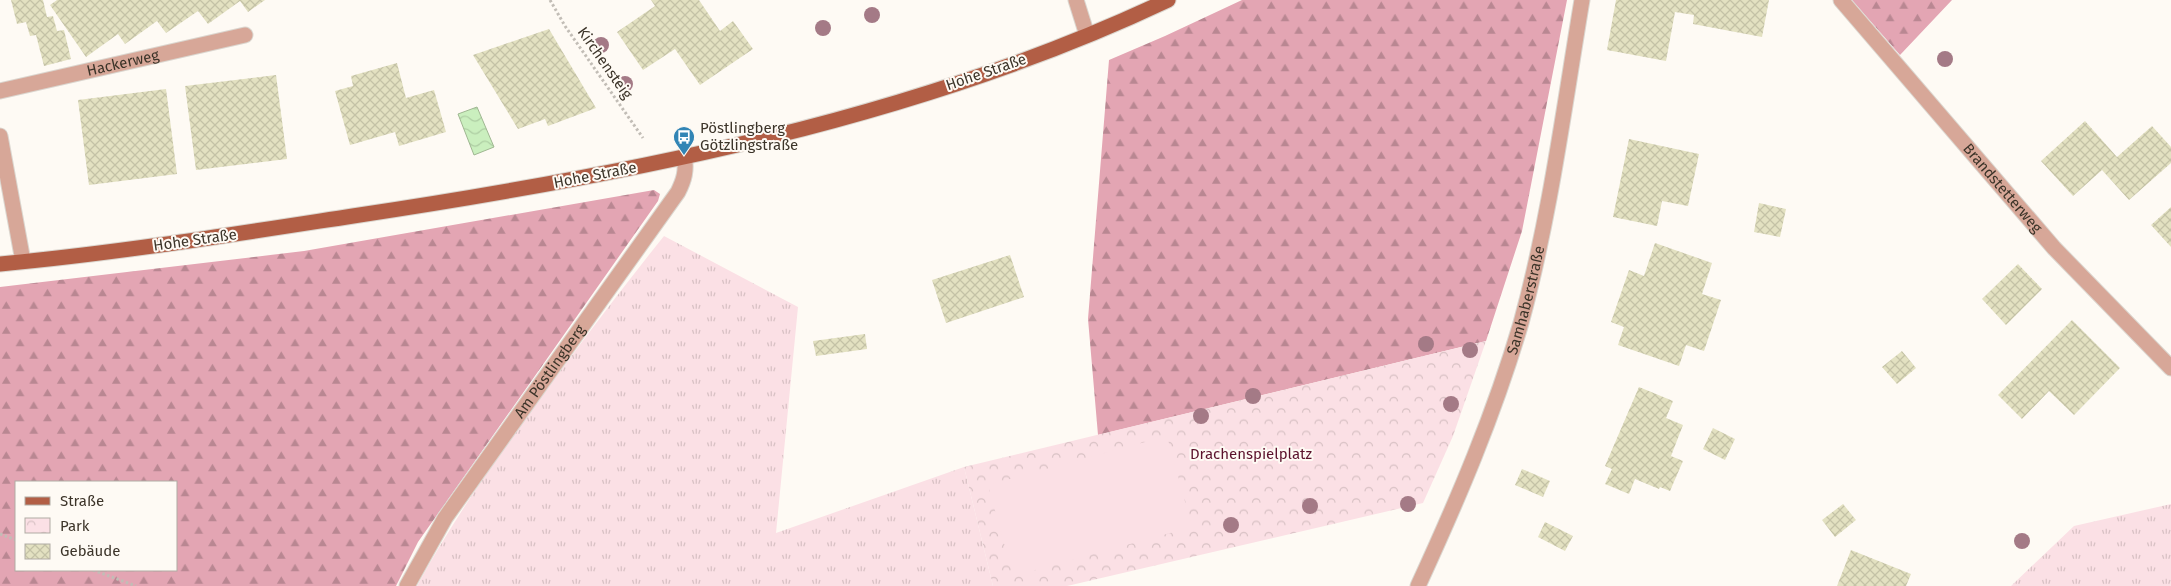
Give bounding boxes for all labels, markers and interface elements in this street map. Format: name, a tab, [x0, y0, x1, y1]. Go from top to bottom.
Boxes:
street label: Kirchensteig	[574, 24, 636, 103]
street label: Hackerweg	[85, 46, 161, 80]
street label: Hohe Straße	[943, 50, 1029, 94]
place label: Pöstlingberg Götzlingstraße	[700, 119, 798, 154]
bus stop icon: Pöstlingberg Götzlingstraße	[672, 125, 696, 156]
street label: Brandstetterweg	[1959, 140, 2046, 237]
street label: Hohe Straße	[552, 158, 638, 192]
street label: Hohe Straße	[152, 225, 238, 255]
street label: Samhaberstraße	[1503, 244, 1548, 357]
street label: Am Pöstlingberg	[510, 321, 589, 422]
park label: Drachenspielplatz	[1190, 445, 1312, 463]
legend	[15, 481, 178, 571]
text: Straße	[60, 492, 104, 510]
text: Park	[60, 517, 90, 535]
text: Gebäude	[60, 542, 120, 560]

